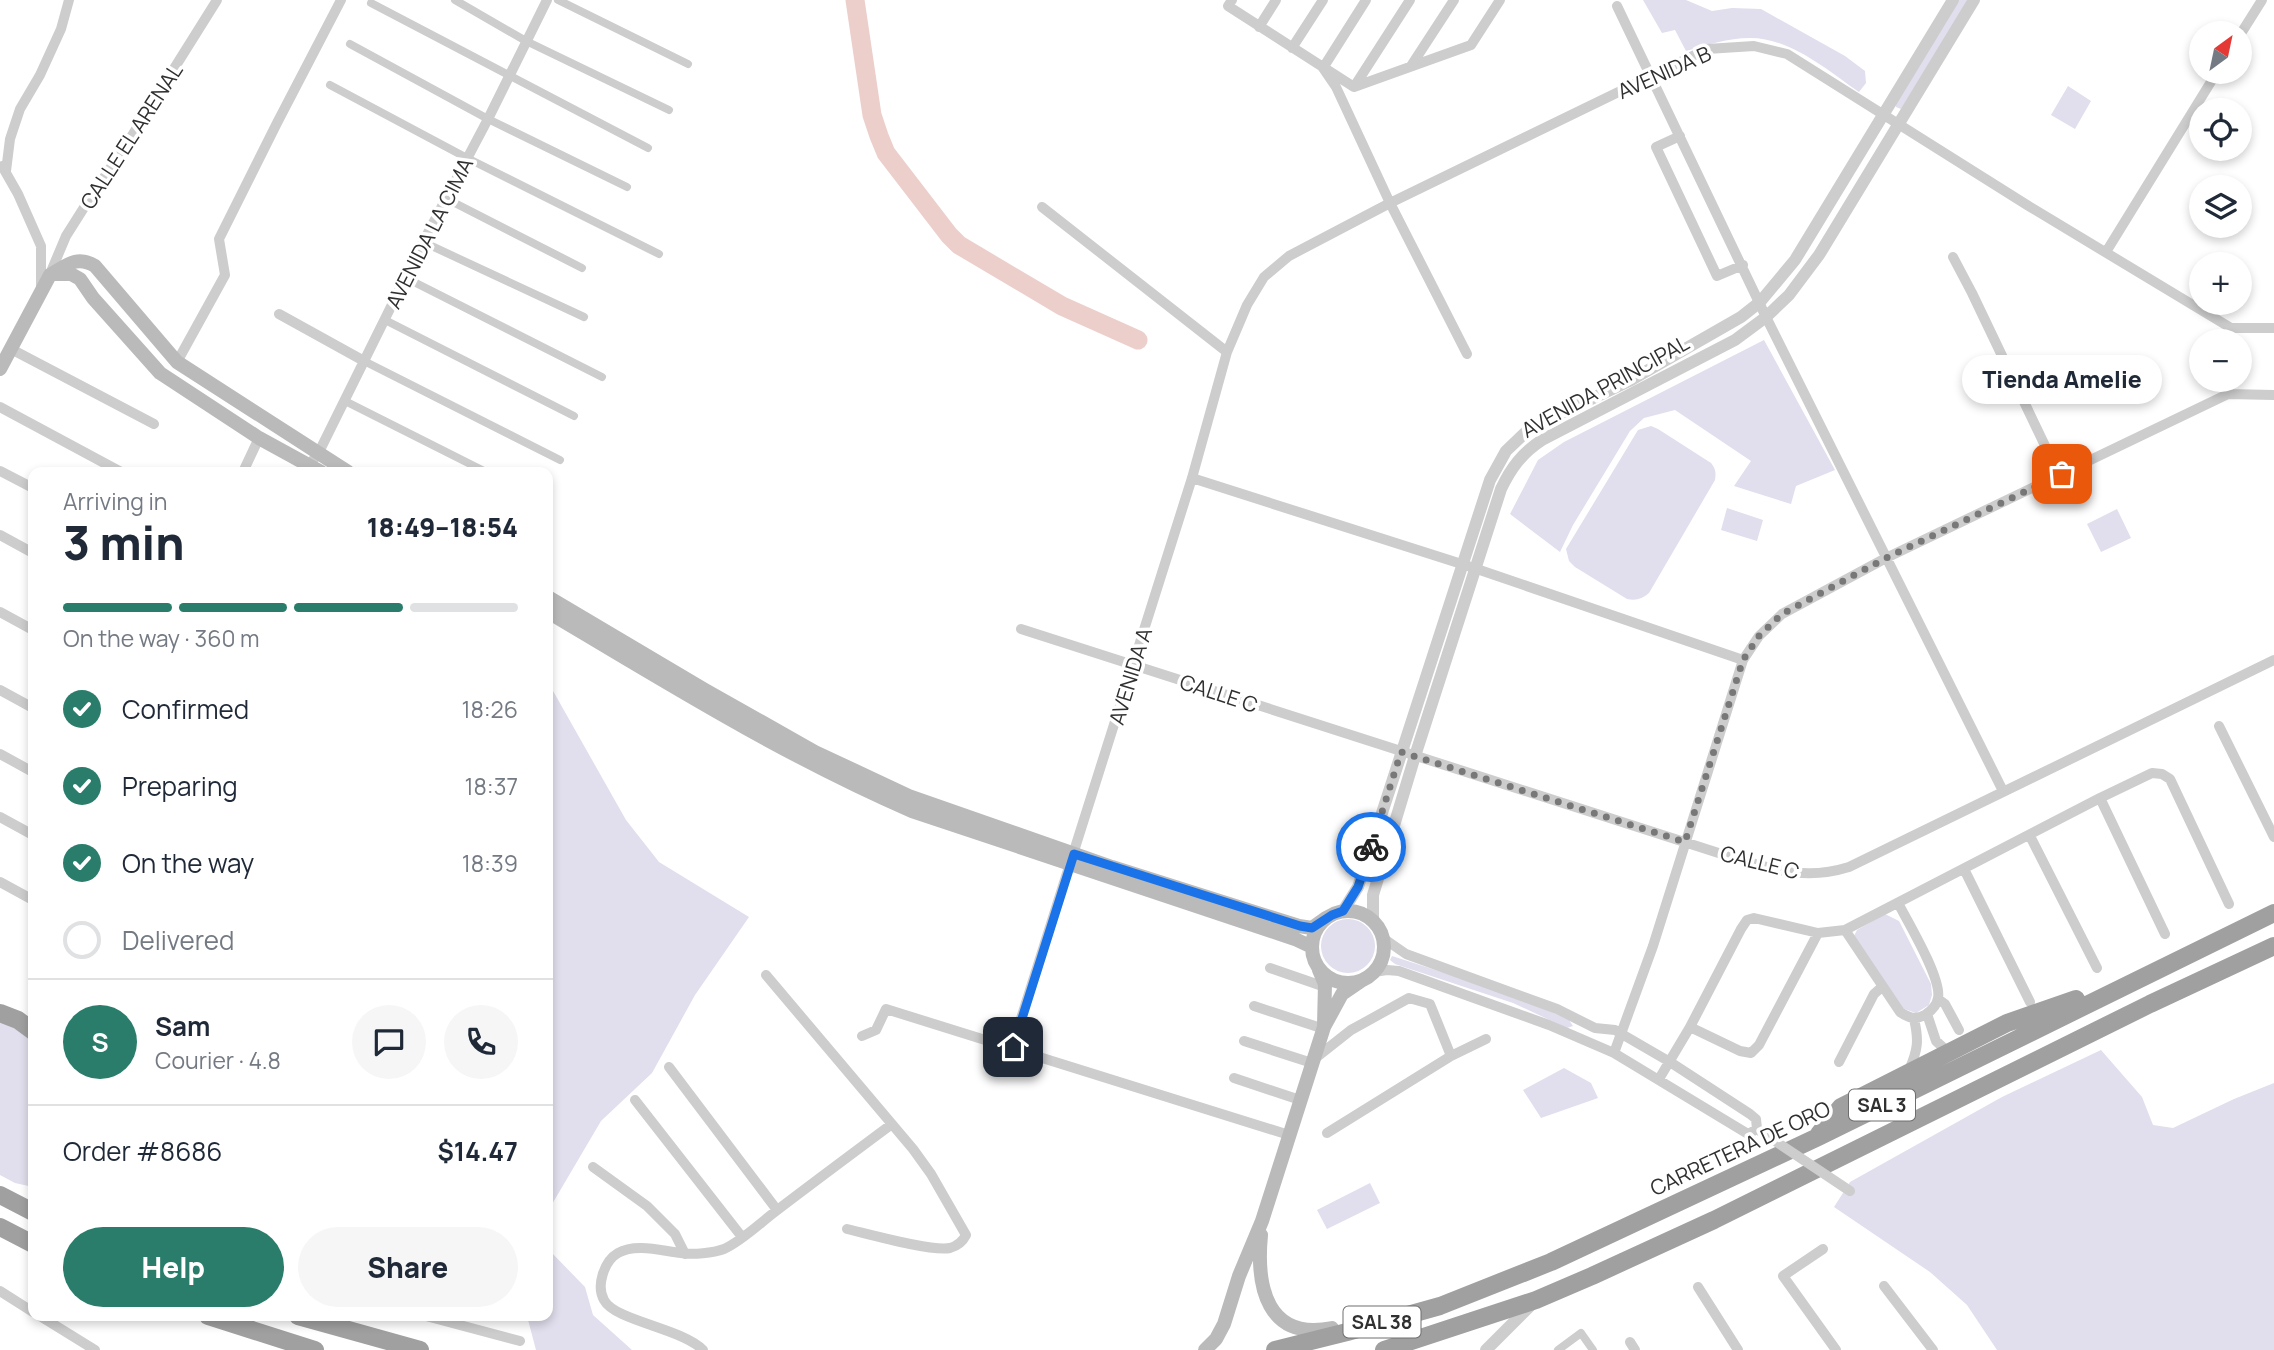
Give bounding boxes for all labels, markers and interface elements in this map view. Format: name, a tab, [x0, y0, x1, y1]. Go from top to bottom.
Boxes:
north arrow	[2189, 21, 2252, 84]
map controls	[2189, 21, 2252, 392]
street label: AVENIDA B	[1613, 39, 1715, 105]
street label: CALLE EL ARENAL	[73, 58, 189, 214]
button: locate	[2189, 98, 2252, 161]
street label: AVENIDA LA CIMA	[379, 153, 479, 313]
button: layers	[2189, 175, 2252, 238]
button: +	[2189, 252, 2252, 315]
street label: AVENIDA PRINCIPAL	[1516, 328, 1694, 444]
button: −	[2189, 329, 2252, 392]
callout: Tienda Amelie	[1962, 355, 2162, 404]
text: Tienda Amelie	[1982, 363, 2142, 395]
pin	[2032, 444, 2092, 504]
icon: bag	[2043, 455, 2081, 493]
text: Arriving in	[63, 485, 168, 517]
text: 18:49–18:54	[367, 509, 518, 545]
text: 3 min	[63, 511, 184, 574]
text: On the way · 360 m	[63, 622, 260, 654]
street label: AVENIDA A	[1102, 624, 1158, 728]
street label: CALLE C	[1176, 667, 1262, 719]
icon: check	[63, 690, 101, 728]
text: Confirmed	[122, 691, 249, 727]
text: 18:26	[461, 693, 518, 725]
icon: check	[63, 767, 101, 805]
text: Preparing	[122, 768, 238, 804]
text: 18:37	[465, 770, 518, 802]
courier	[1336, 812, 1406, 882]
icon: bike	[1352, 828, 1390, 866]
street label: CALLE C	[1718, 839, 1802, 885]
icon: check	[63, 844, 101, 882]
text: On the way	[122, 845, 254, 881]
text: 18:39	[462, 847, 518, 879]
text: Delivered	[122, 922, 234, 958]
button: chat	[352, 1005, 426, 1079]
button: phone	[444, 1005, 518, 1079]
text: Sam	[155, 1008, 210, 1044]
pin	[983, 1017, 1043, 1077]
text: S	[91, 1024, 109, 1060]
icon: home	[994, 1028, 1032, 1066]
text: Courier · 4.8	[155, 1044, 281, 1076]
road number: SAL 3	[1849, 1090, 1915, 1120]
street label: CARRETERA DE ORO	[1645, 1094, 1835, 1202]
text: Order #8686	[63, 1133, 222, 1169]
text: $14.47	[437, 1133, 518, 1169]
button: Help	[63, 1227, 284, 1307]
button: Share	[298, 1227, 518, 1307]
road number: SAL 38	[1344, 1306, 1420, 1338]

